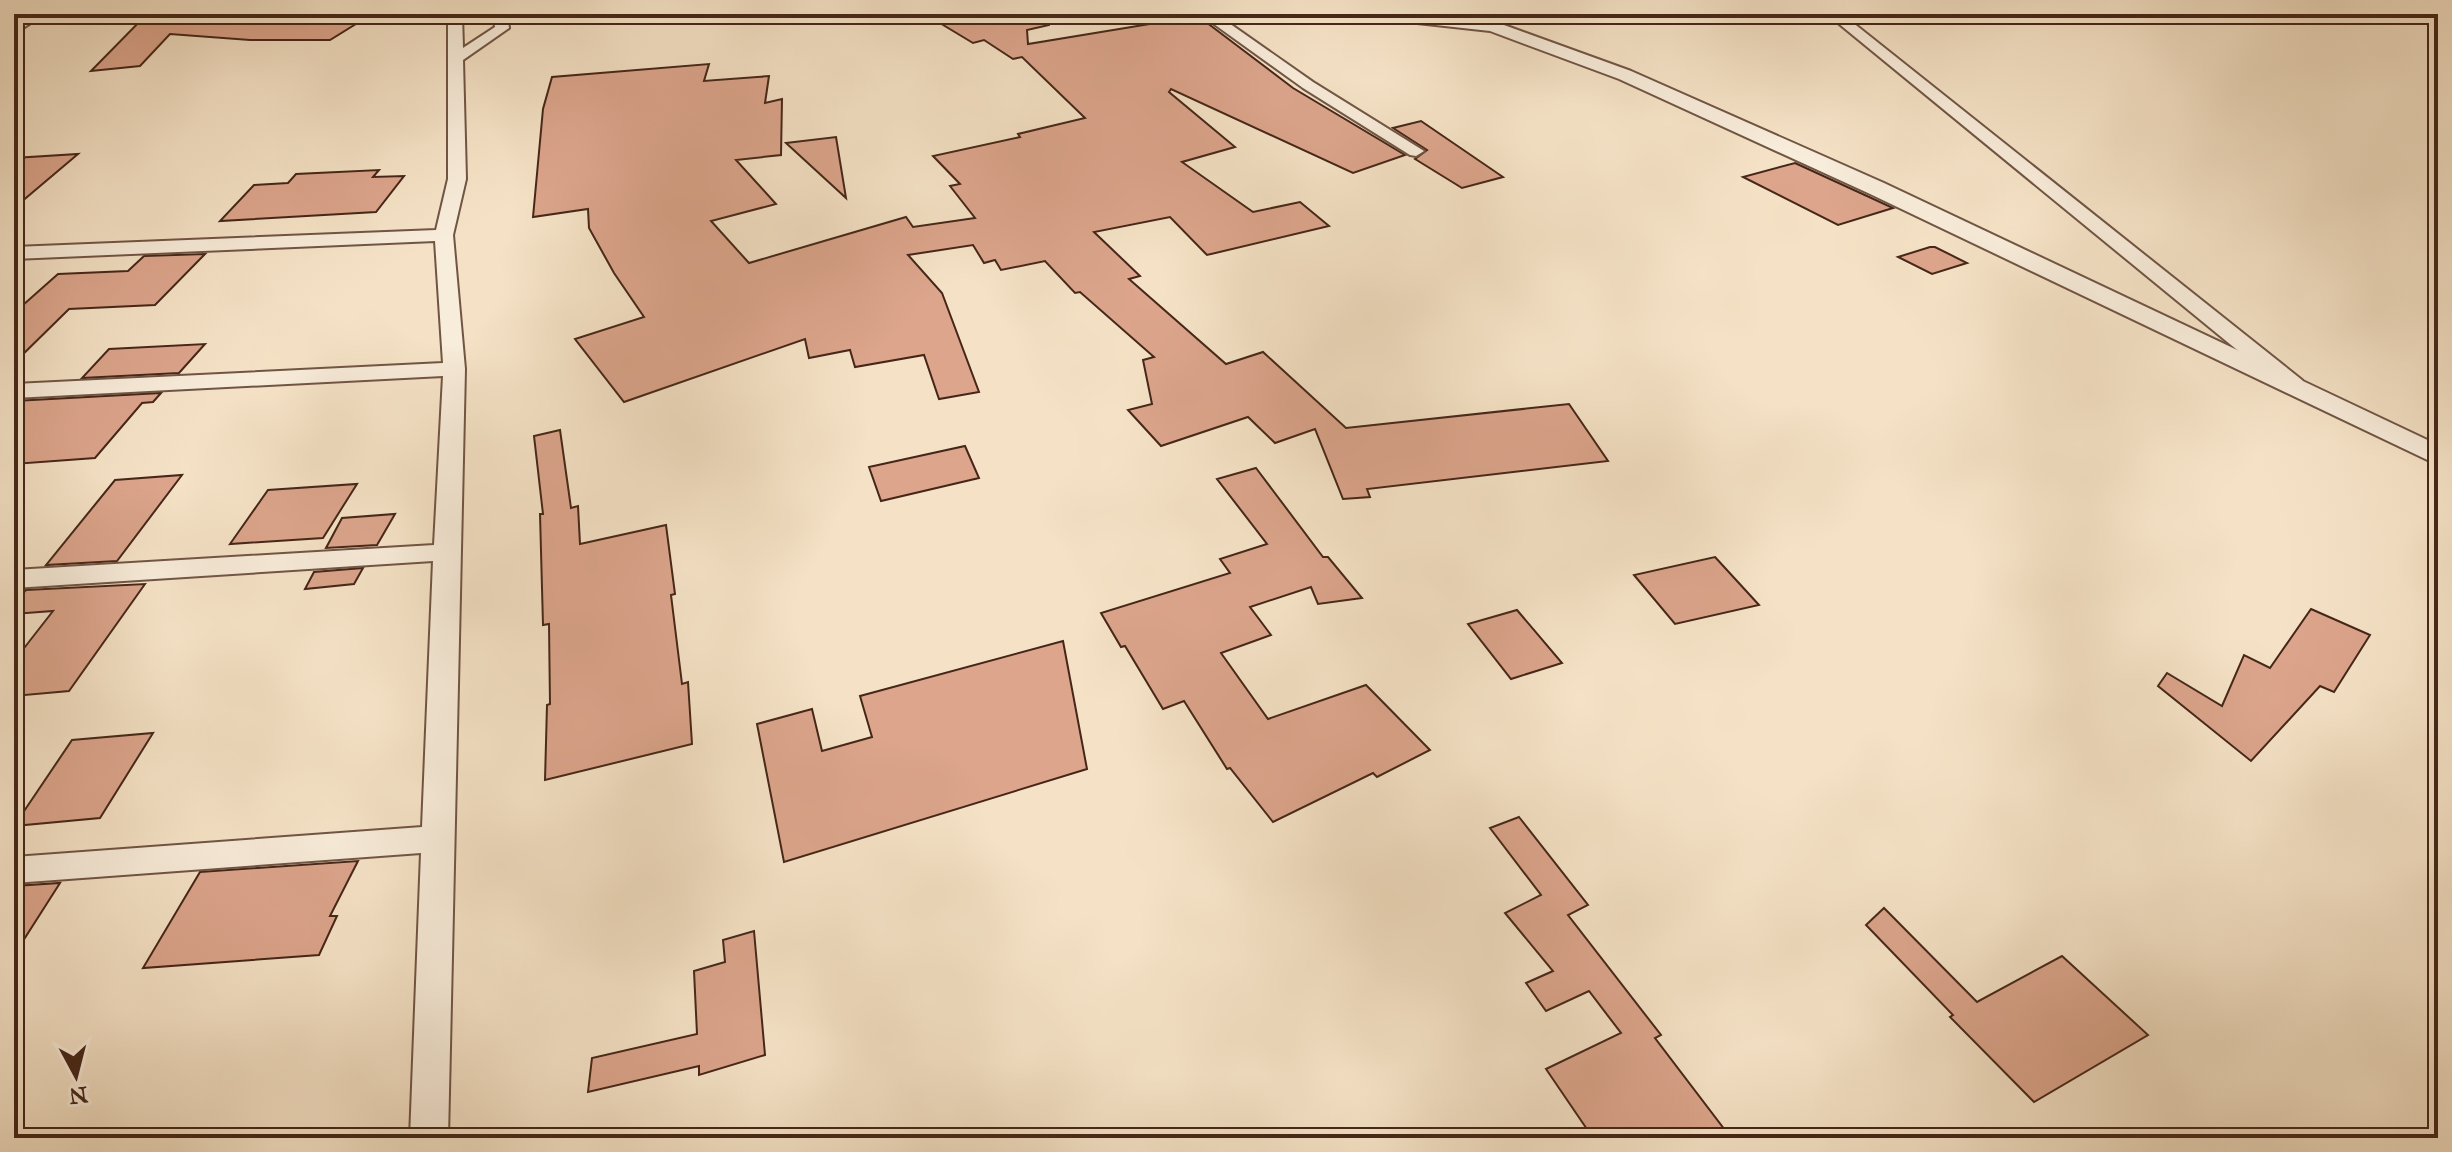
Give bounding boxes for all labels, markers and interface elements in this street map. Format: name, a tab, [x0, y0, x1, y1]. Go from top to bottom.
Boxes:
north arrow	[36, 1036, 116, 1116]
text: N	[67, 1081, 89, 1110]

